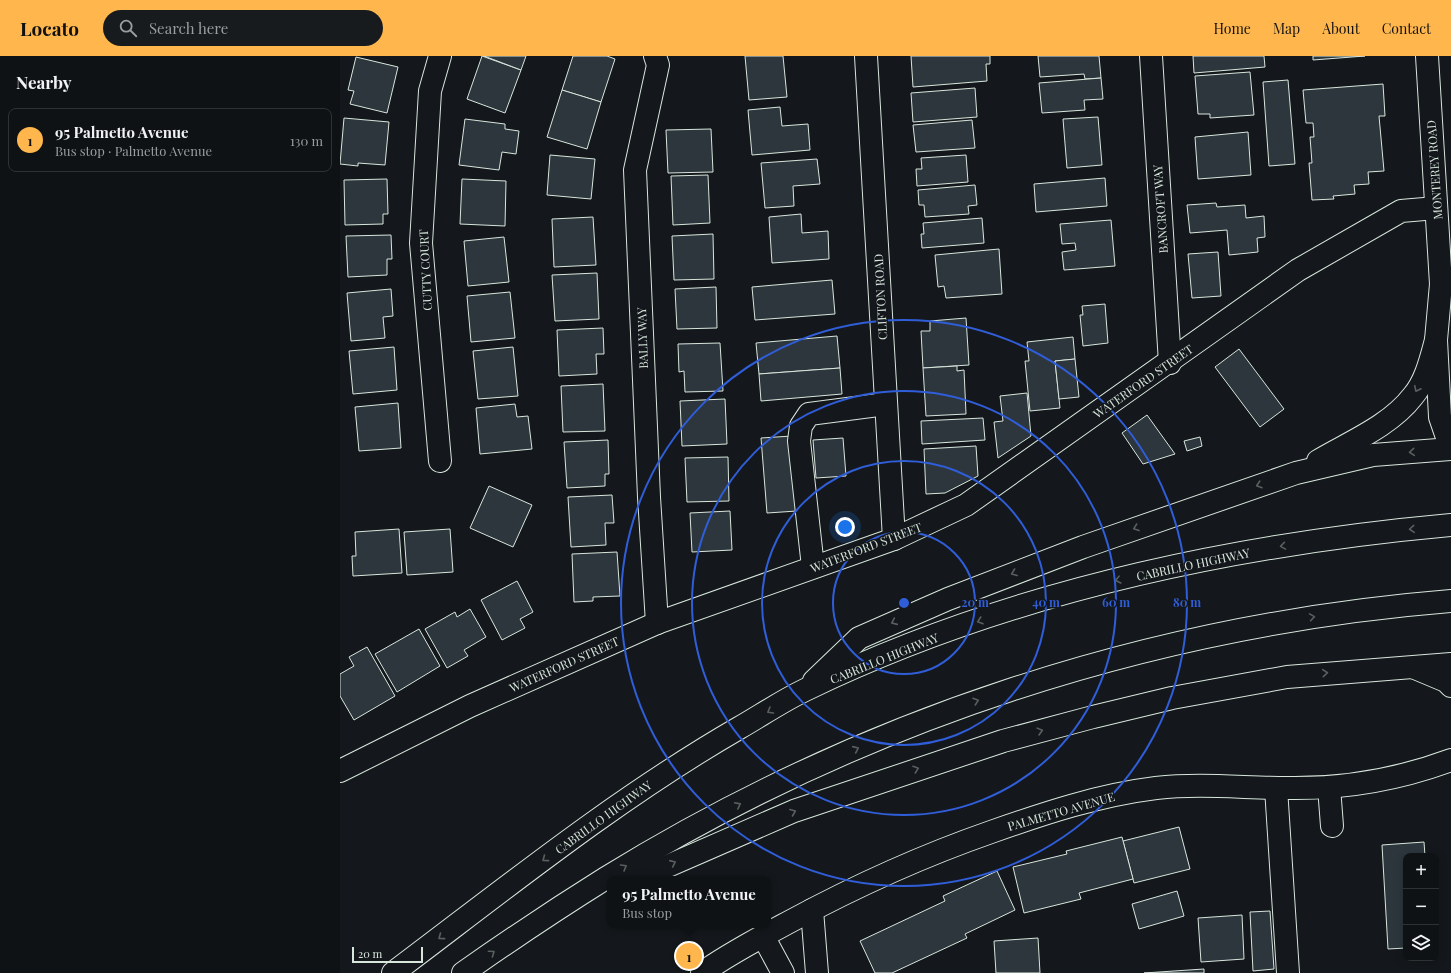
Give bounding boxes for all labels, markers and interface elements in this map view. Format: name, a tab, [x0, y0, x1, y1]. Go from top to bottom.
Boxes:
search box	[103, 10, 383, 46]
text: Locato	[20, 15, 79, 41]
icon: search	[117, 17, 139, 39]
text: Search here	[149, 18, 228, 38]
text: Home	[1213, 19, 1251, 38]
text: Map	[1273, 19, 1300, 38]
text: About	[1322, 19, 1360, 38]
text: Contact	[1382, 19, 1431, 38]
text: Nearby	[16, 71, 71, 93]
street label: MONTEREY ROAD	[1423, 119, 1445, 220]
text: 95 Palmetto Avenue	[55, 122, 189, 142]
text: 1	[28, 132, 32, 149]
text: 130 m	[290, 132, 323, 149]
text: Bus stop · Palmetto Avenue	[55, 142, 212, 159]
street label: BANCROFT WAY	[1149, 163, 1171, 254]
street label: CUTTY COURT	[415, 228, 435, 311]
street label: CLIFTON ROAD	[870, 253, 890, 341]
street label: BALLY WAY	[633, 306, 651, 369]
street label: WATERFORD STREET	[1089, 340, 1197, 422]
one-way arrow	[1414, 385, 1422, 392]
one-way arrow	[1409, 447, 1415, 456]
one-way arrow	[1256, 481, 1263, 489]
your location	[835, 517, 855, 537]
street label: WATERFORD STREET	[807, 518, 925, 576]
one-way arrow	[1133, 523, 1140, 531]
one-way arrow	[1409, 524, 1415, 533]
one-way arrow	[1280, 541, 1286, 550]
street label: CABRILLO HIGHWAY	[1135, 544, 1252, 584]
one-way arrow	[1011, 569, 1018, 577]
one-way arrow	[1115, 575, 1122, 584]
text: 20 m	[961, 594, 989, 610]
text: 40 m	[1032, 594, 1060, 610]
text: 60 m	[1102, 594, 1130, 610]
text: 80 m	[1173, 594, 1201, 610]
centre of rings	[897, 596, 911, 610]
one-way arrow	[1309, 613, 1315, 622]
one-way arrow	[977, 616, 984, 625]
one-way arrow	[890, 617, 898, 625]
street label: CABRILLO HIGHWAY	[827, 629, 941, 687]
street label: WATERFORD STREET	[506, 632, 622, 696]
one-way arrow	[1322, 669, 1328, 678]
one-way arrow	[973, 697, 980, 705]
one-way arrow	[766, 706, 774, 713]
one-way arrow	[1036, 727, 1043, 736]
one-way arrow	[851, 746, 859, 754]
one-way arrow	[912, 766, 919, 774]
street label: CABRILLO HIGHWAY	[552, 776, 655, 857]
street label: PALMETTO AVENUE	[1006, 788, 1116, 834]
one-way arrow	[734, 802, 741, 809]
one-way arrow	[789, 808, 796, 816]
map controls	[1403, 853, 1439, 961]
button: +	[1403, 853, 1439, 889]
one-way arrow	[542, 855, 549, 862]
one-way arrow	[669, 860, 677, 868]
one-way arrow	[620, 865, 627, 872]
popup	[607, 876, 771, 928]
text: 95 Palmetto Avenue	[622, 884, 756, 904]
button: −	[1403, 889, 1439, 925]
text: Bus stop	[622, 904, 672, 921]
button: layers	[1403, 925, 1439, 961]
one-way arrow	[438, 933, 445, 940]
pin: 1	[676, 941, 702, 971]
scale bar	[352, 945, 423, 964]
text: 20 m	[358, 946, 382, 961]
one-way arrow	[488, 950, 495, 958]

